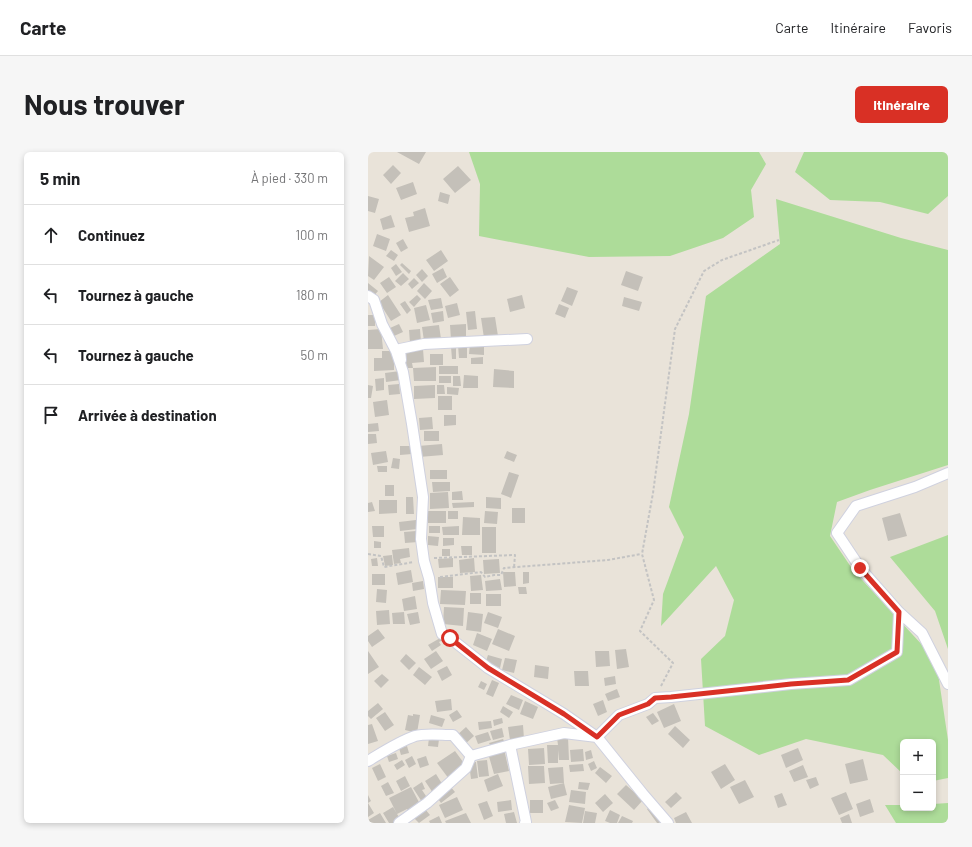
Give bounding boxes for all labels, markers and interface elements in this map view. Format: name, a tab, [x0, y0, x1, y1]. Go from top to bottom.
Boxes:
text: Carte	[20, 16, 66, 39]
text: Carte	[775, 19, 808, 36]
text: Itinéraire	[830, 19, 886, 36]
text: Favoris	[908, 19, 952, 36]
button: Itinéraire	[855, 86, 948, 123]
text: Nous trouver	[24, 87, 185, 121]
text: 5 min	[40, 168, 80, 188]
text: À pied · 330 m	[251, 170, 328, 186]
icon: ahead	[40, 224, 62, 246]
text: Continuez	[78, 226, 145, 244]
text: 100 m	[295, 227, 328, 243]
icon: left	[40, 284, 62, 306]
text: Tournez à gauche	[78, 286, 194, 304]
text: 180 m	[296, 287, 328, 303]
icon: left	[40, 344, 62, 366]
text: Tournez à gauche	[78, 346, 194, 364]
text: 50 m	[301, 347, 328, 363]
icon: arrive	[40, 404, 62, 426]
text: Arrivée à destination	[78, 406, 217, 424]
route end	[851, 559, 869, 577]
route start	[441, 629, 459, 647]
map controls	[900, 739, 936, 811]
button: +	[900, 739, 936, 775]
button: −	[900, 775, 936, 811]

